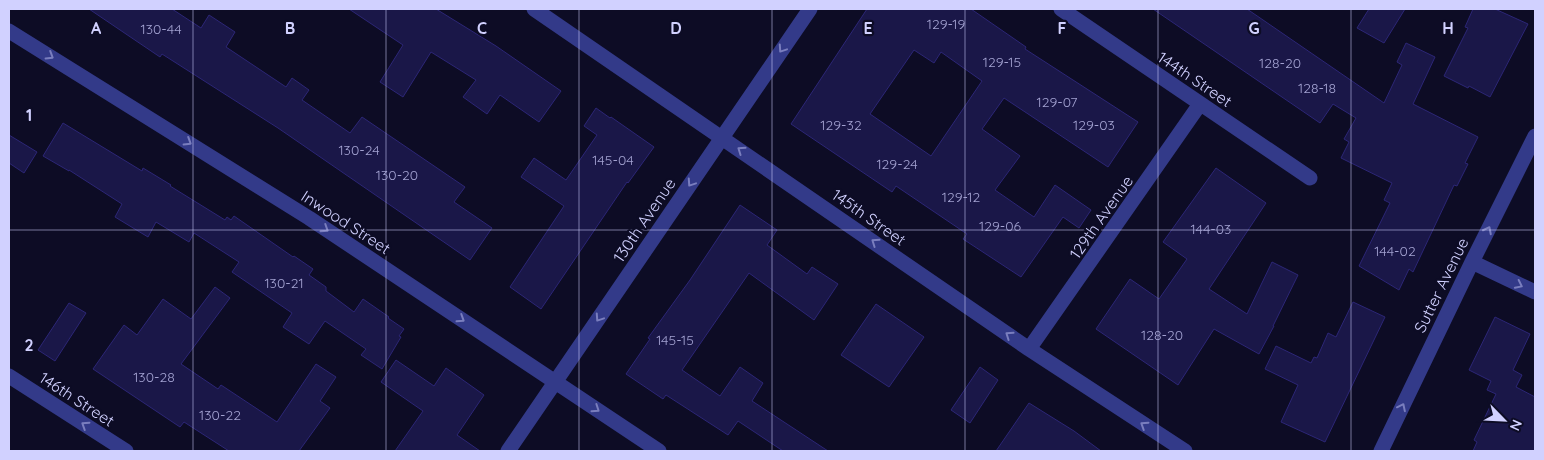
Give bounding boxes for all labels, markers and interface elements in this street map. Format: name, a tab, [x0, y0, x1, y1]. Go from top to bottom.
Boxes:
house number: 129-19	[927, 15, 965, 33]
text: A	[91, 18, 102, 38]
text: B	[285, 18, 295, 38]
text: C	[477, 18, 487, 38]
text: D	[670, 18, 682, 38]
text: E	[863, 18, 873, 38]
text: F	[1058, 18, 1067, 38]
text: G	[1248, 18, 1260, 38]
text: H	[1442, 18, 1454, 38]
house number: 130-44	[140, 20, 182, 38]
one-way arrow	[779, 43, 788, 53]
street label: 144th Street	[1154, 47, 1236, 111]
one-way arrow	[45, 50, 54, 60]
house number: 129-15	[983, 53, 1021, 71]
house number: 128-20	[1259, 54, 1301, 72]
house number: 128-18	[1298, 79, 1336, 97]
house number: 129-07	[1037, 93, 1077, 111]
text: 1	[26, 105, 32, 125]
house number: 129-32	[820, 116, 862, 134]
house number: 129-03	[1073, 116, 1115, 134]
one-way arrow	[183, 136, 192, 146]
house number: 130-24	[338, 141, 380, 159]
one-way arrow	[737, 147, 747, 156]
house number: 145-04	[592, 151, 634, 169]
house number: 129-24	[876, 155, 918, 173]
house number: 130-20	[376, 166, 418, 184]
street label: 129th Avenue	[1065, 171, 1137, 263]
street label: 130th Avenue	[608, 174, 680, 266]
one-way arrow	[687, 178, 697, 187]
street label: 145th Street	[828, 184, 910, 250]
street label: Inwood Street	[298, 186, 394, 258]
house number: 129-12	[942, 188, 980, 206]
house number: 129-06	[979, 217, 1021, 235]
house number: 144-03	[1191, 220, 1231, 238]
one-way arrow	[320, 223, 329, 232]
one-way arrow	[1482, 226, 1492, 235]
street label: Sutter Avenue	[1409, 234, 1473, 336]
one-way arrow	[871, 239, 881, 248]
house number: 144-02	[1374, 242, 1416, 260]
house number: 130-21	[264, 274, 304, 292]
one-way arrow	[1514, 278, 1523, 288]
one-way arrow	[456, 312, 465, 322]
one-way arrow	[596, 312, 605, 321]
house number: 128-20	[1141, 326, 1183, 344]
house number: 145-15	[656, 331, 694, 349]
one-way arrow	[1005, 332, 1015, 341]
text: 2	[24, 335, 34, 355]
street label: 146th Street	[36, 367, 118, 431]
house number: 130-28	[133, 368, 175, 386]
north arrow	[1479, 395, 1529, 445]
one-way arrow	[591, 402, 600, 412]
one-way arrow	[1396, 403, 1406, 412]
house number: 130-22	[199, 406, 241, 424]
text: N	[1506, 417, 1526, 434]
one-way arrow	[81, 422, 90, 431]
one-way arrow	[1140, 422, 1150, 431]

